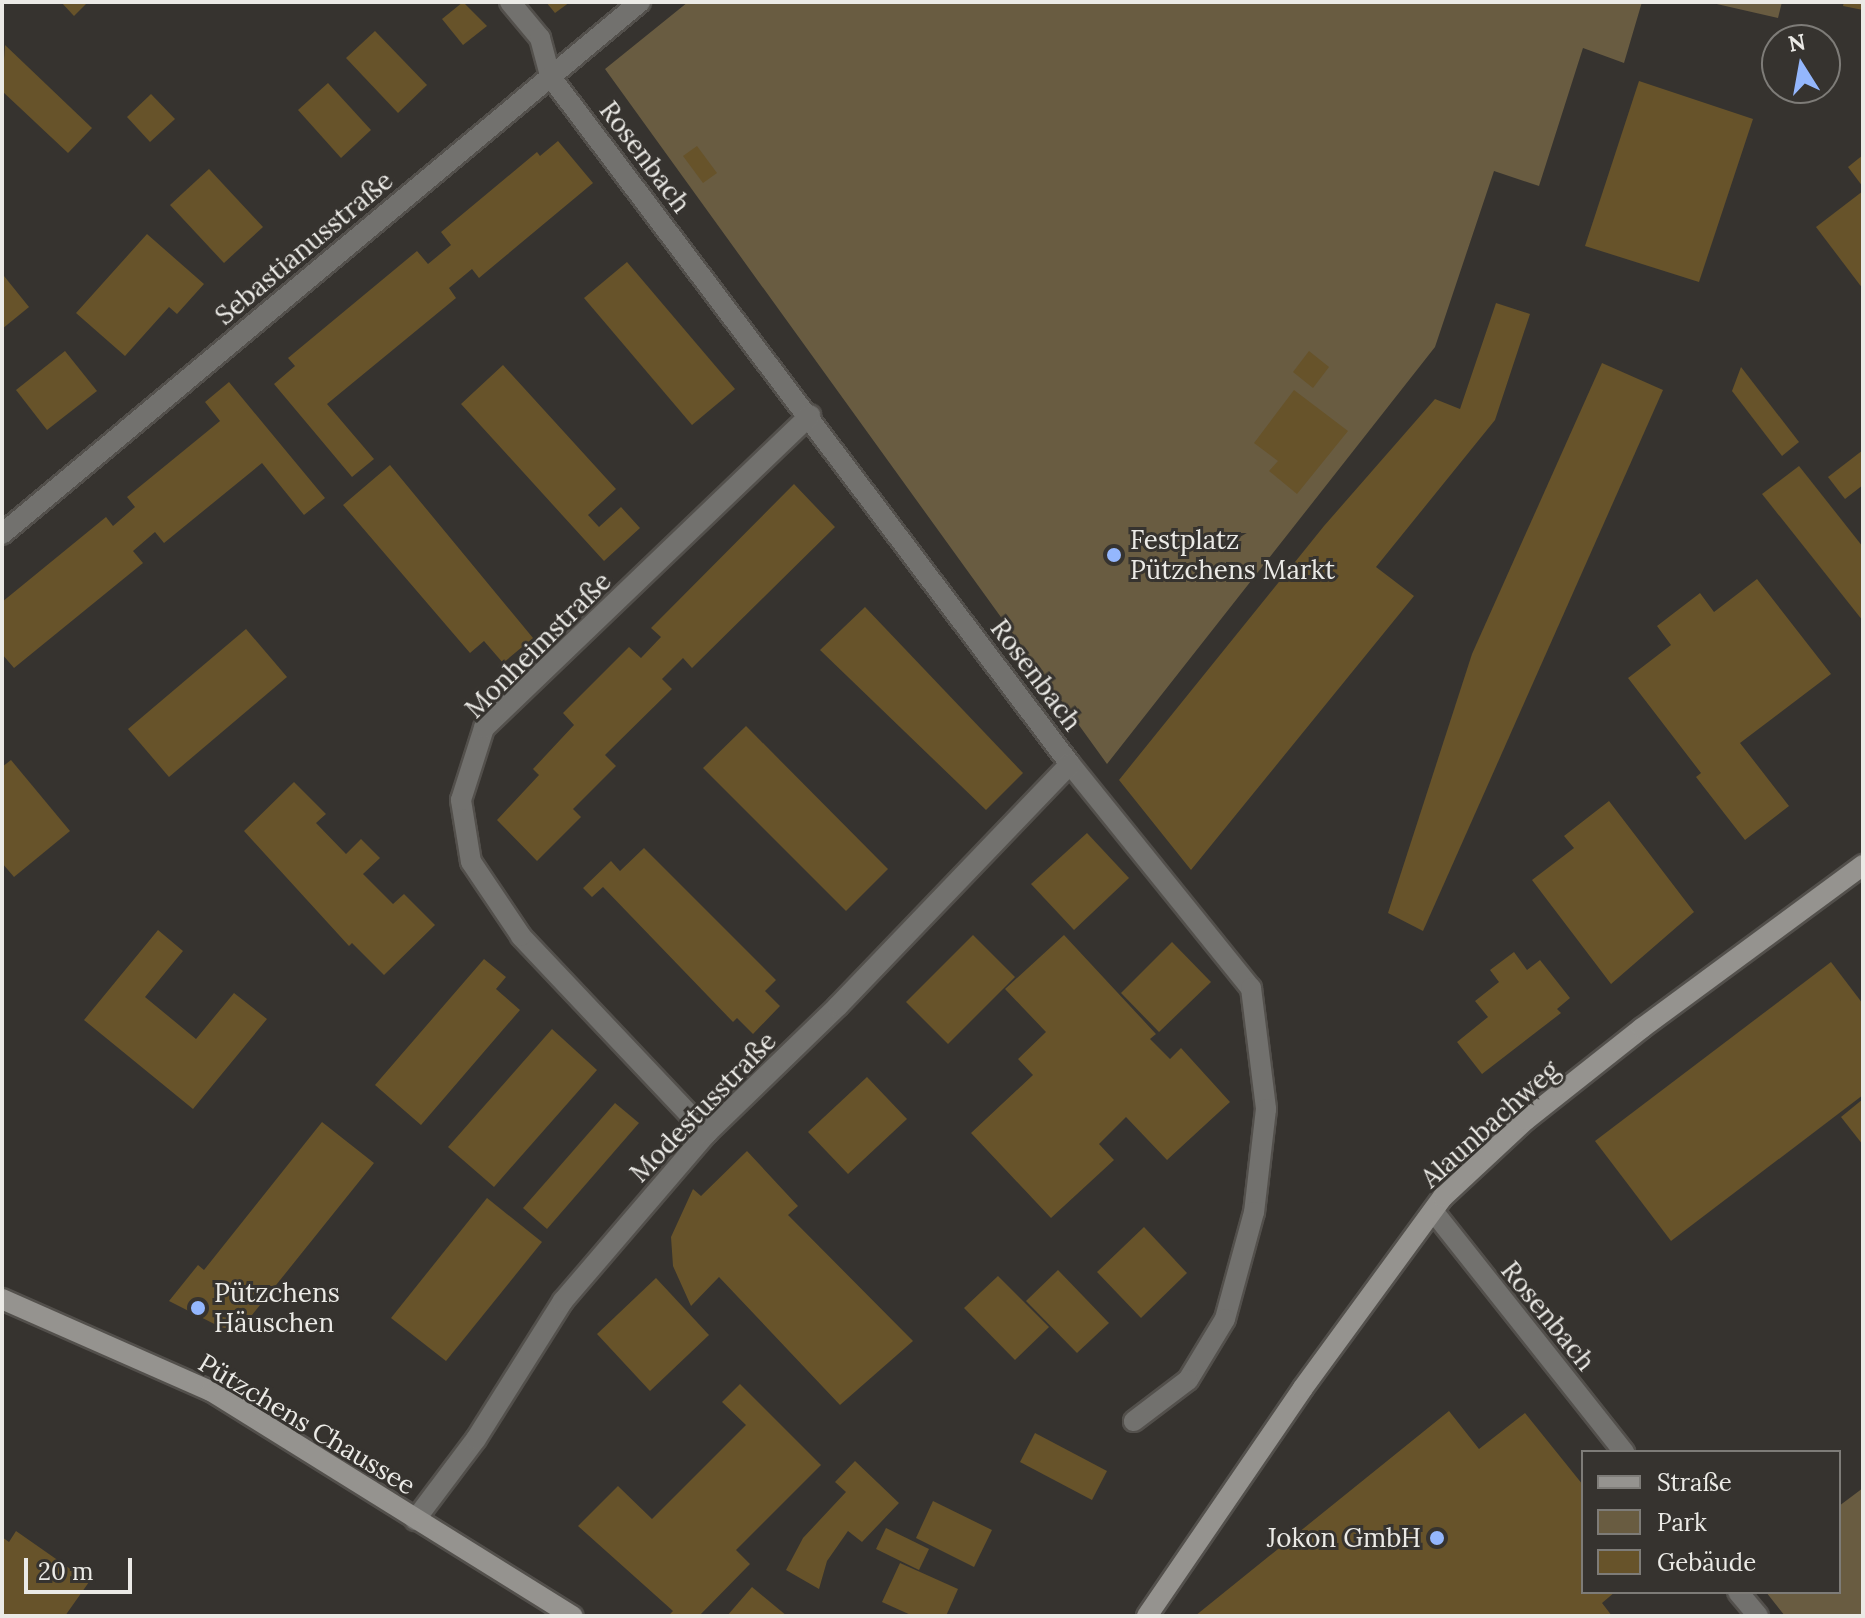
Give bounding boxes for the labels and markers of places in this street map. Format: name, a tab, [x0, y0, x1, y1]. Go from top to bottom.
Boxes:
place label: Festplatz Pützchens Markt	[1130, 524, 1335, 586]
marker: Festplatz Pützchens Markt	[1105, 546, 1123, 564]
place label: Pützchens Häuschen	[214, 1277, 340, 1338]
marker: Pützchens Häuschen	[189, 1299, 207, 1317]
place label: Jokon GmbH	[1267, 1522, 1421, 1554]
marker: Jokon GmbH	[1428, 1529, 1446, 1547]

